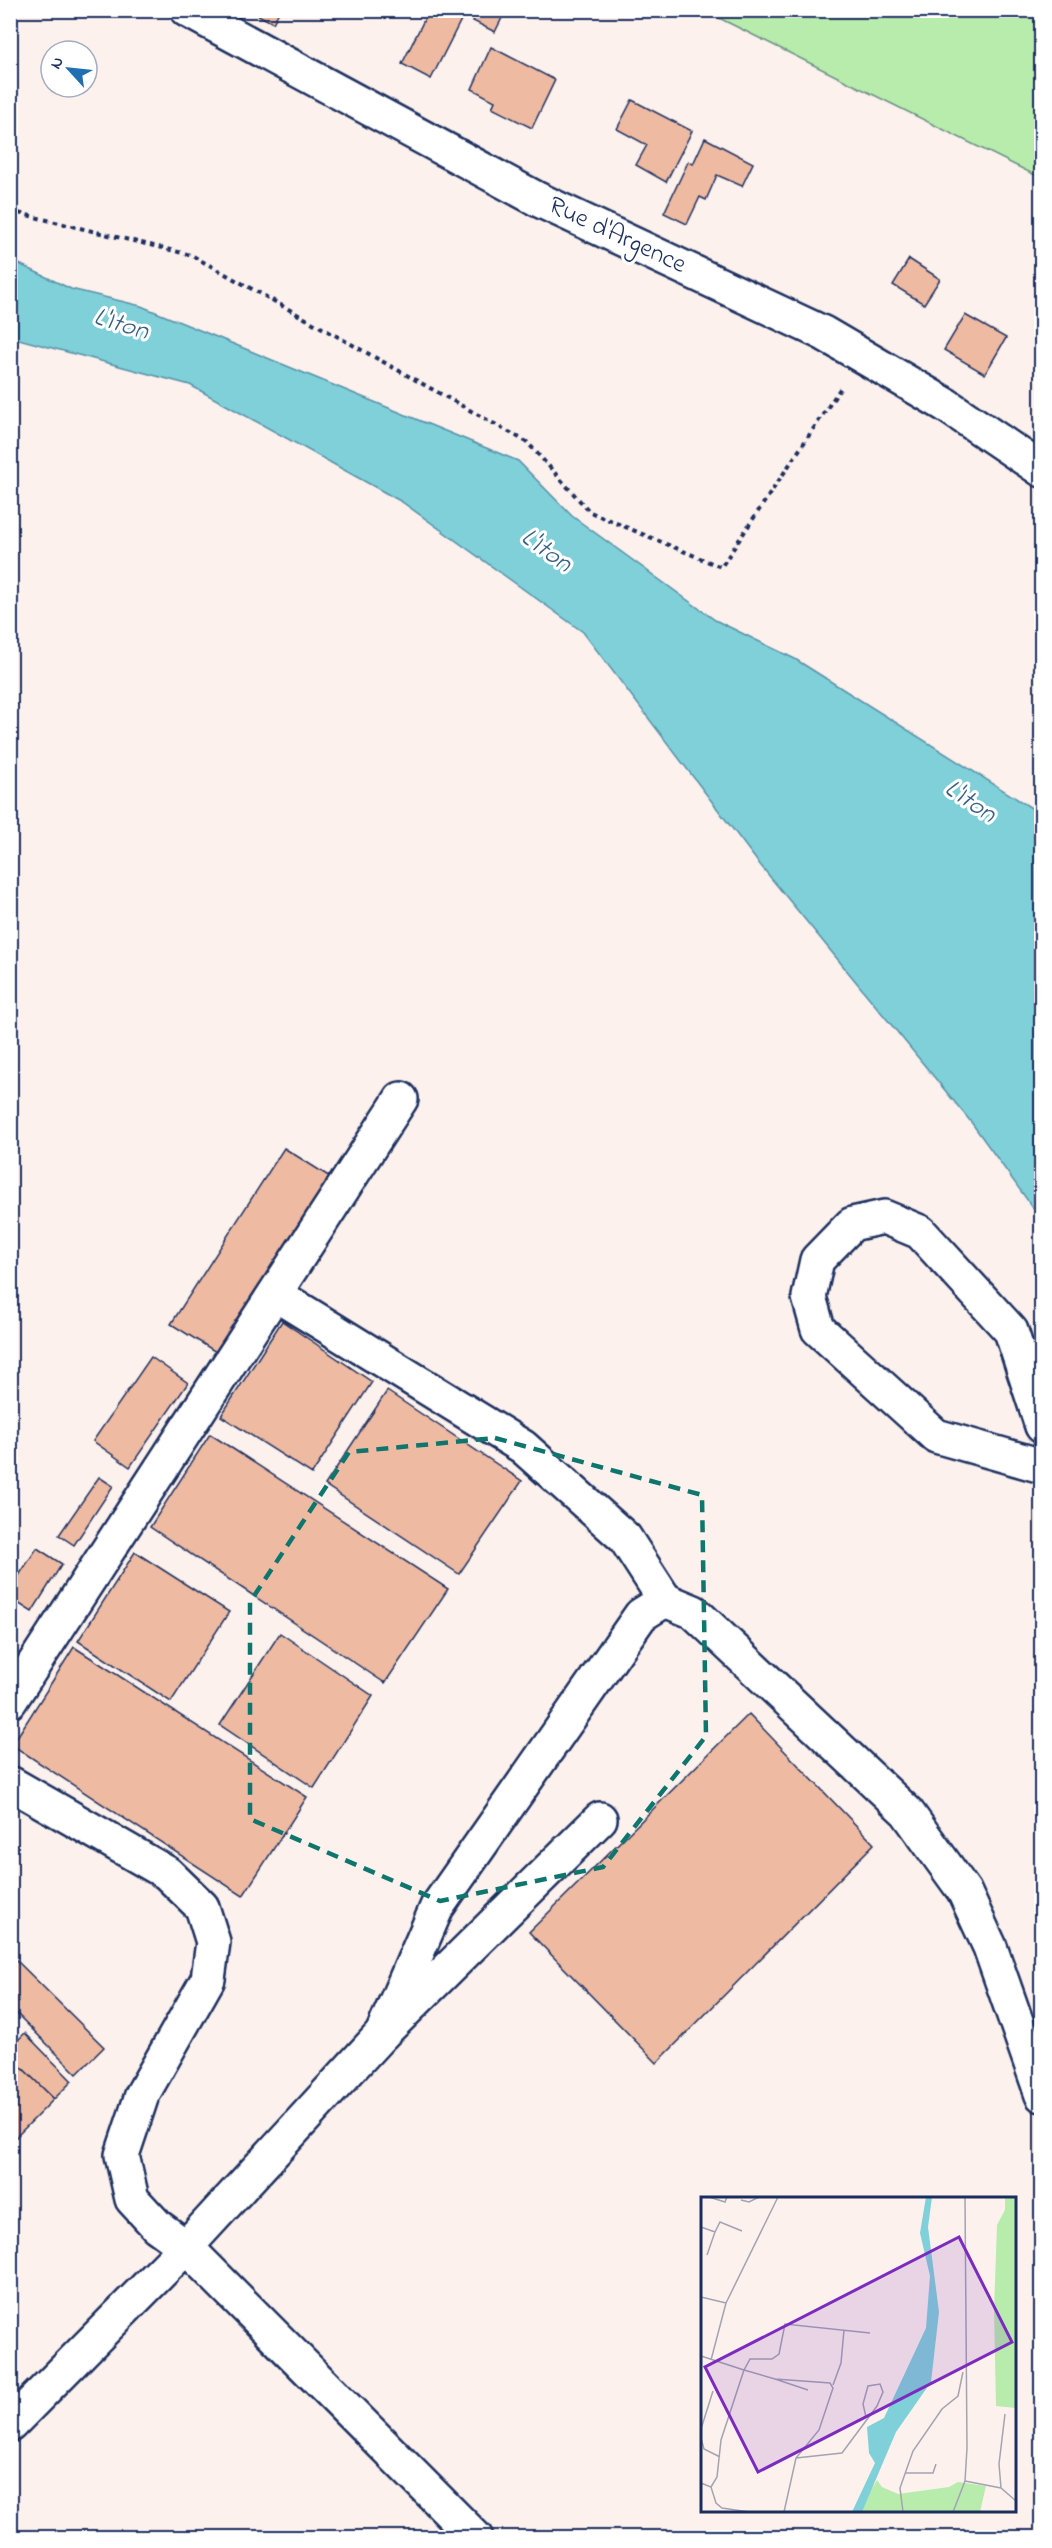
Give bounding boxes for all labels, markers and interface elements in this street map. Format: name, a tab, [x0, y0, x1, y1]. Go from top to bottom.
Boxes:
north arrow	[39, 39, 99, 99]
text: N	[44, 53, 71, 73]
street label: Rue d'Argence	[542, 187, 692, 285]
water label: L'Iton	[89, 298, 154, 352]
water label: L'Iton	[512, 519, 580, 584]
water label: L'Iton	[936, 770, 1005, 834]
inset map	[701, 2197, 1016, 2512]

